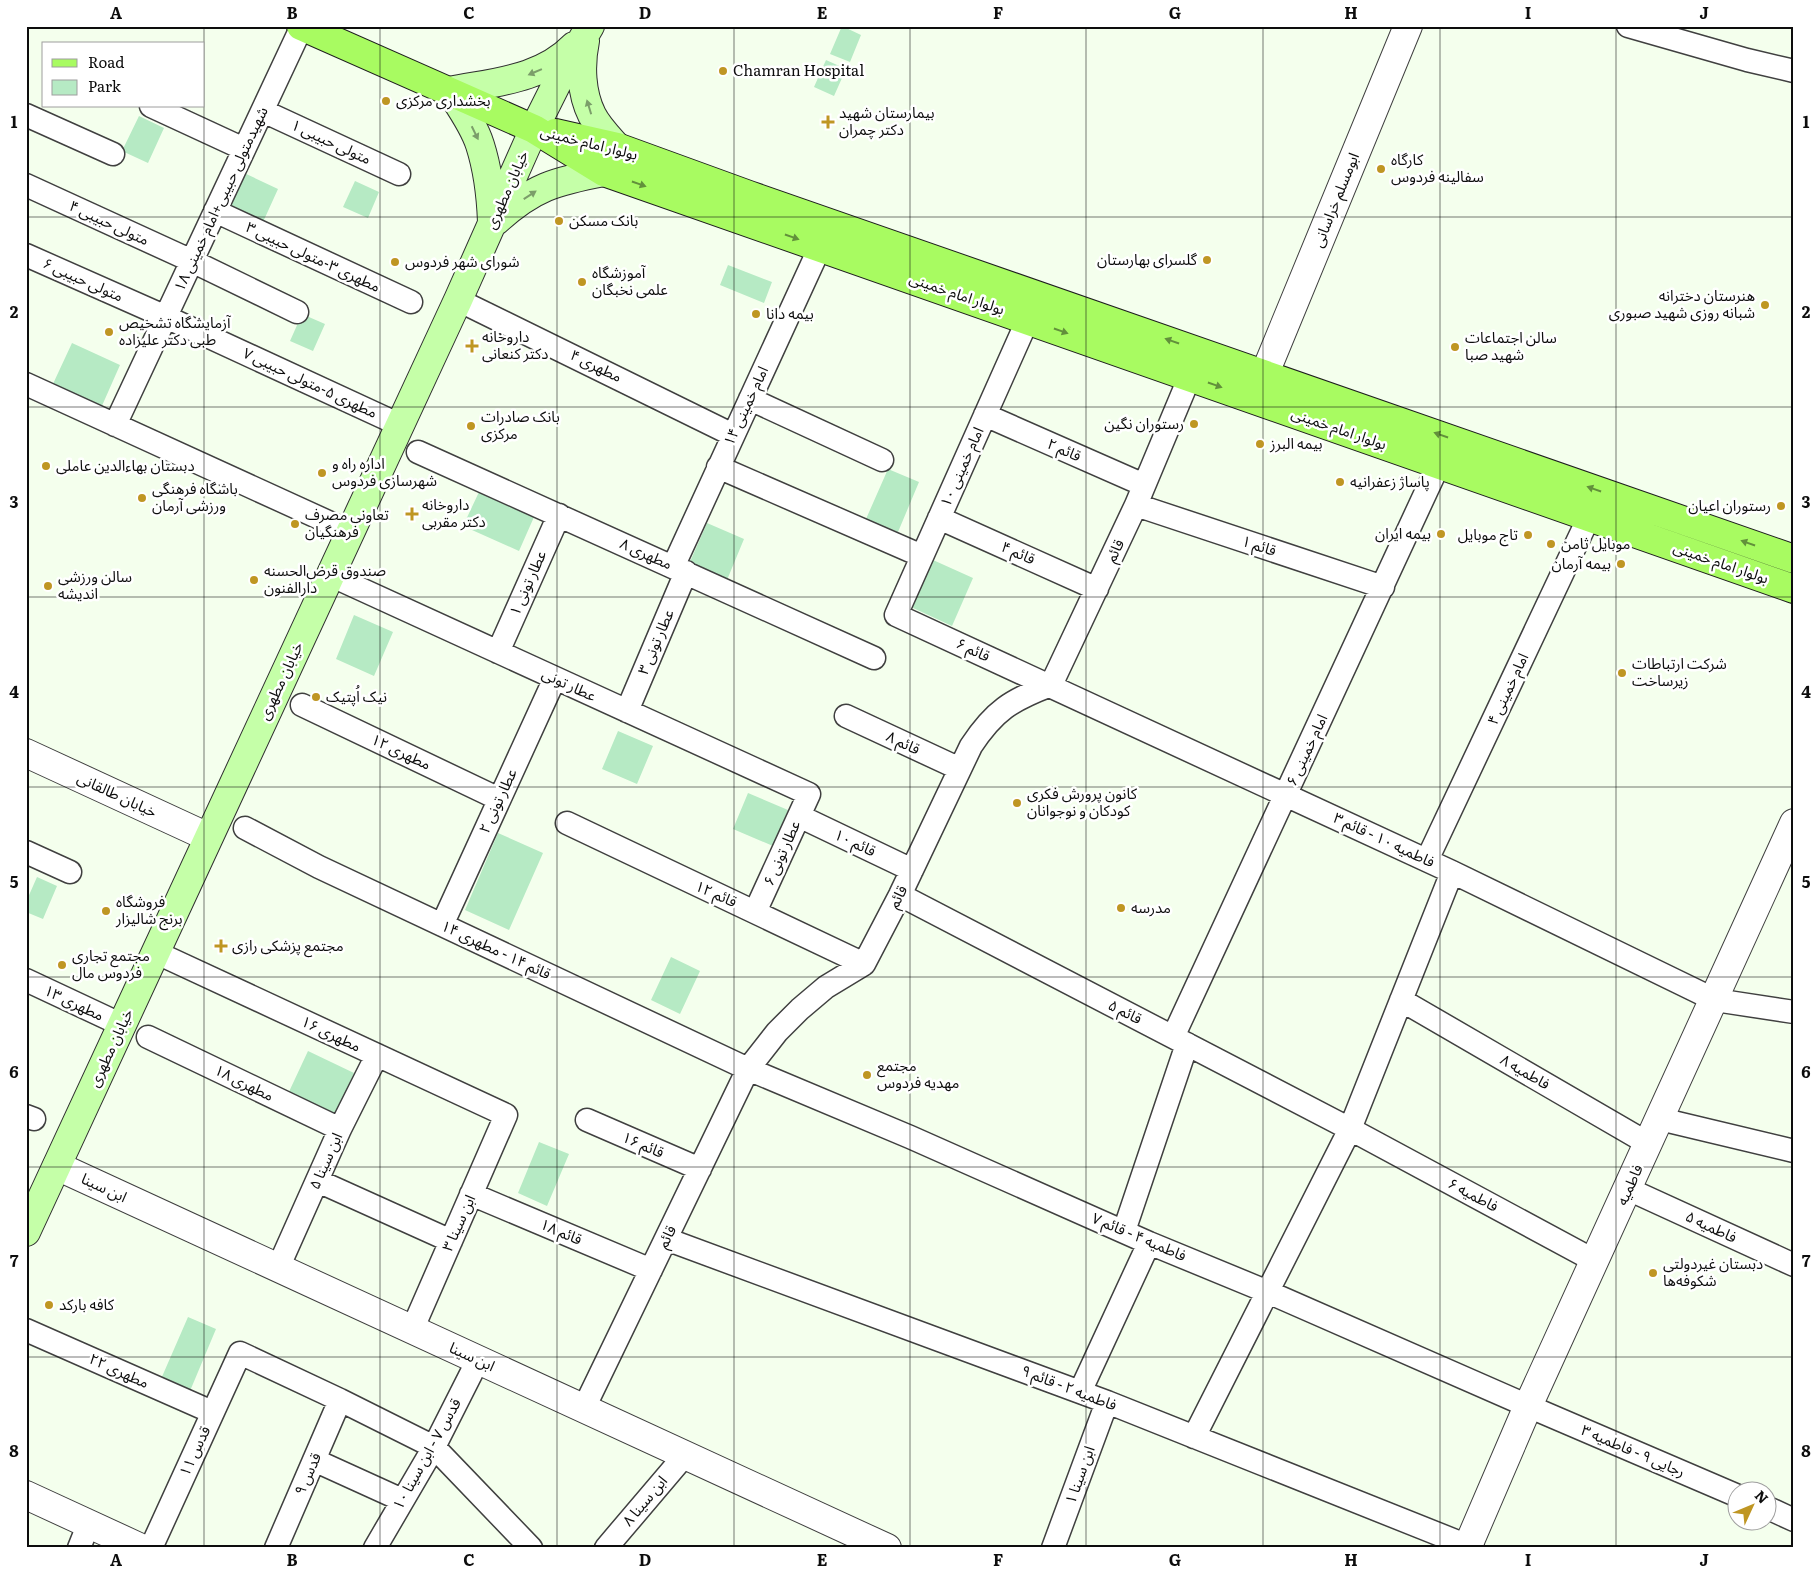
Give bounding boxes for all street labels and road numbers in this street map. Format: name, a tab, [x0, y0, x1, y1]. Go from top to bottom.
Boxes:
street label: شهیدمتولی حبیبی+امام خمینی ۱۸	[167, 102, 274, 295]
street label: متولی حبیبی ۱	[288, 112, 375, 169]
street label: بولوار امام خمینی	[538, 118, 640, 166]
street label: خیابان مطهری	[478, 146, 533, 232]
street label: ابومسلم خراسانی	[1305, 149, 1365, 251]
street label: متولی حبیبی ۴	[66, 193, 153, 250]
street label: مطهری ۳-متولی حبیبی ۳	[243, 214, 385, 297]
street label: متولی حبیبی ۶	[40, 251, 128, 307]
street label: بولوار امام خمینی	[906, 266, 1008, 321]
street label: مطهری ۵-متولی حبیبی ۷	[240, 340, 382, 423]
street label: مطهری ۴	[567, 342, 626, 387]
street label: امام خمینی ۱۴	[716, 362, 774, 449]
street label: بولوار امام خمینی	[1288, 401, 1390, 456]
street label: امام خمینی ۱۰	[933, 423, 989, 511]
street label: قائم ۲	[1043, 431, 1086, 467]
street label: قائم ۱	[1239, 528, 1280, 562]
street label: مطهری ۸	[617, 531, 676, 574]
street label: قائم ۴	[997, 534, 1040, 570]
street label: قائم	[1098, 535, 1130, 566]
street label: بولوار امام خمینی	[1670, 535, 1772, 590]
street label: عطار تونی ۱	[502, 546, 551, 619]
street label: عطار تونی ۳	[630, 605, 679, 678]
street label: قائم ۶	[952, 631, 995, 668]
street label: خیابان مطهری	[251, 637, 308, 723]
street label: امام خمینی ۴	[1480, 649, 1534, 729]
street label: عطار تونی	[539, 661, 601, 706]
street label: امام خمینی ۶	[1279, 710, 1333, 790]
street label: قائم ۸	[882, 724, 925, 761]
street label: مطهری ۱۲	[368, 727, 435, 775]
street label: عطار تونی ۲	[472, 764, 522, 837]
street label: خیابان طالقانی	[74, 765, 161, 822]
street label: فاطمیه ۱۰ - قائم ۳	[1330, 805, 1439, 873]
street label: عطار تونی ۶	[756, 816, 805, 889]
street label: قائم ۱۰	[831, 822, 881, 862]
street label: قائم ۱۲	[692, 873, 742, 913]
street label: قائم	[881, 880, 913, 912]
street label: قائم ۱۴ - مطهری ۱۴	[438, 913, 556, 985]
street label: مطهری ۱۳	[41, 978, 108, 1026]
street label: قائم ۵	[1104, 992, 1147, 1030]
street label: خیابان مطهری	[81, 1004, 138, 1090]
street label: مطهری ۱۶	[298, 1009, 365, 1057]
street label: فاطمیه ۸	[1496, 1047, 1555, 1094]
street label: مطهری ۱۸	[211, 1057, 278, 1106]
street label: قائم ۱۶	[619, 1124, 668, 1164]
street label: ابن سینا ۵	[302, 1128, 347, 1192]
street label: فاطمیه	[1609, 1160, 1648, 1209]
street label: ابن سینا	[78, 1166, 131, 1207]
street label: فاطمیه ۶	[1444, 1171, 1503, 1217]
street label: ابن سینا ۳	[435, 1190, 480, 1254]
street label: فاطمیه ۵	[1682, 1204, 1741, 1248]
street label: فاطمیه ۴ - قائم ۷	[1088, 1205, 1191, 1267]
street label: قائم ۱۸	[537, 1211, 586, 1251]
street label: قائم	[650, 1220, 682, 1252]
street label: ابن سینا	[446, 1335, 499, 1376]
street label: مطهری ۲۲	[86, 1346, 153, 1393]
street label: فاطمیه ۲ - قائم ۹	[1018, 1358, 1121, 1416]
street label: قدس ۷ - ابن سینا ۱۰	[385, 1393, 466, 1513]
street label: رجایی ۹ - فاطمیه ۳	[1578, 1417, 1689, 1482]
street label: قدس ۱۱	[172, 1421, 215, 1479]
street label: ابن سینا ۱	[1058, 1442, 1100, 1507]
street label: قدس ۹	[287, 1448, 326, 1498]
street label: ابن سینا ۸	[616, 1470, 672, 1530]

